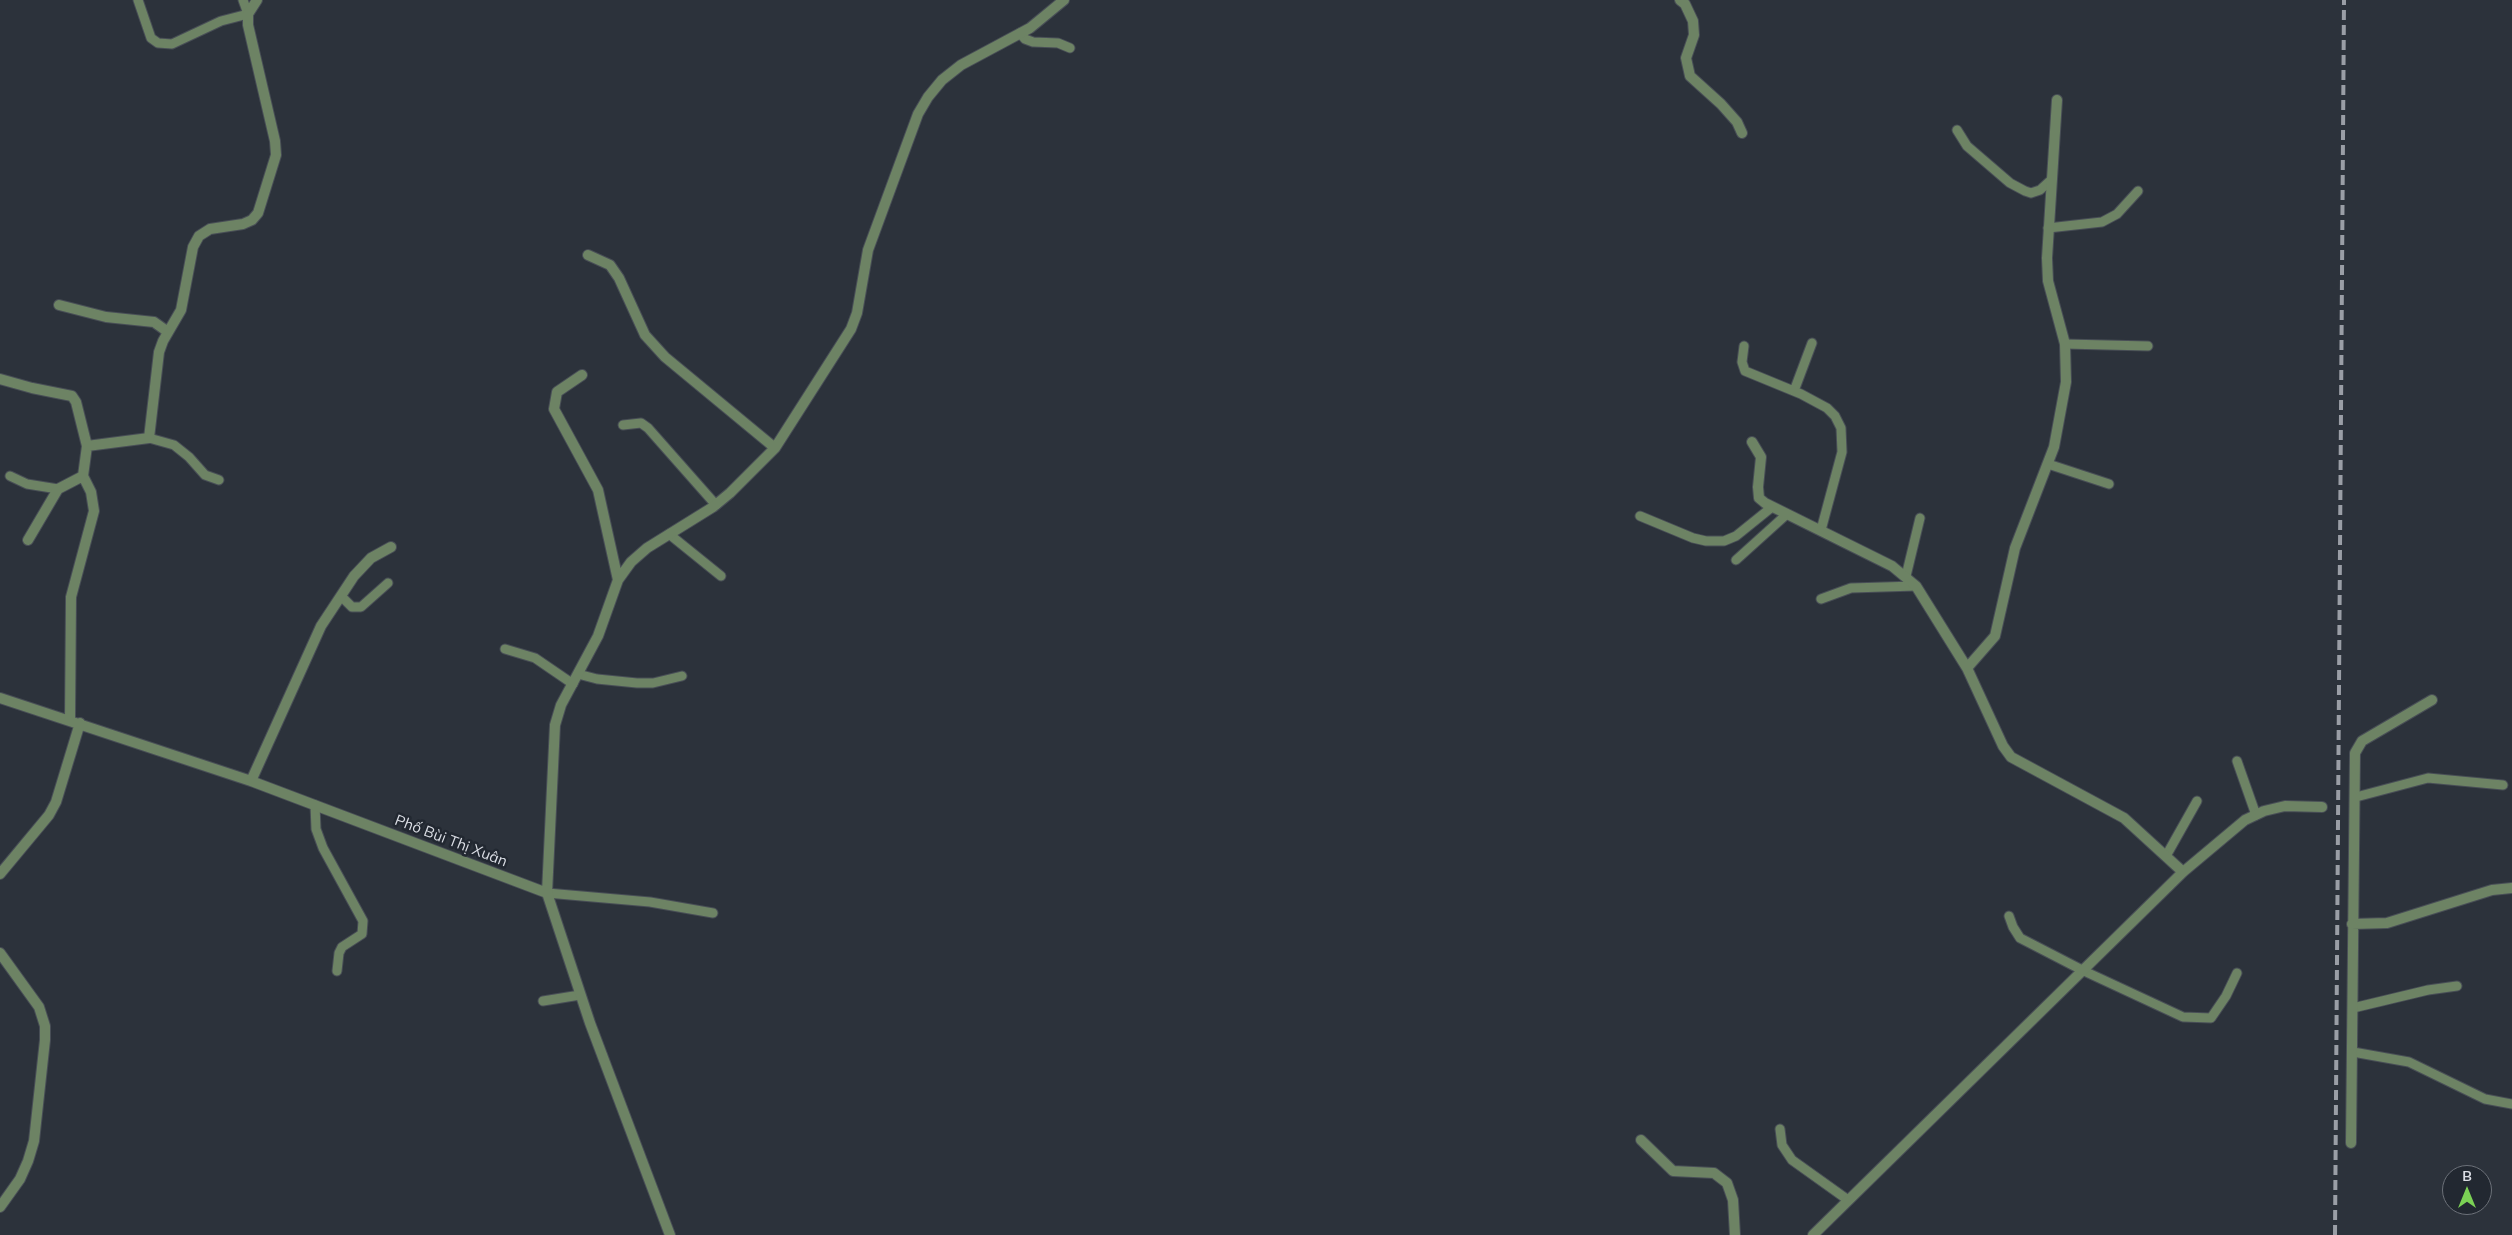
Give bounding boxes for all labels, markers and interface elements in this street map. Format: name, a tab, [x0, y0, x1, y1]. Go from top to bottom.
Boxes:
street label: Phố Bùi Thị Xuân	[392, 811, 510, 871]
north arrow	[2442, 1165, 2492, 1215]
text: B	[2462, 1167, 2472, 1185]

